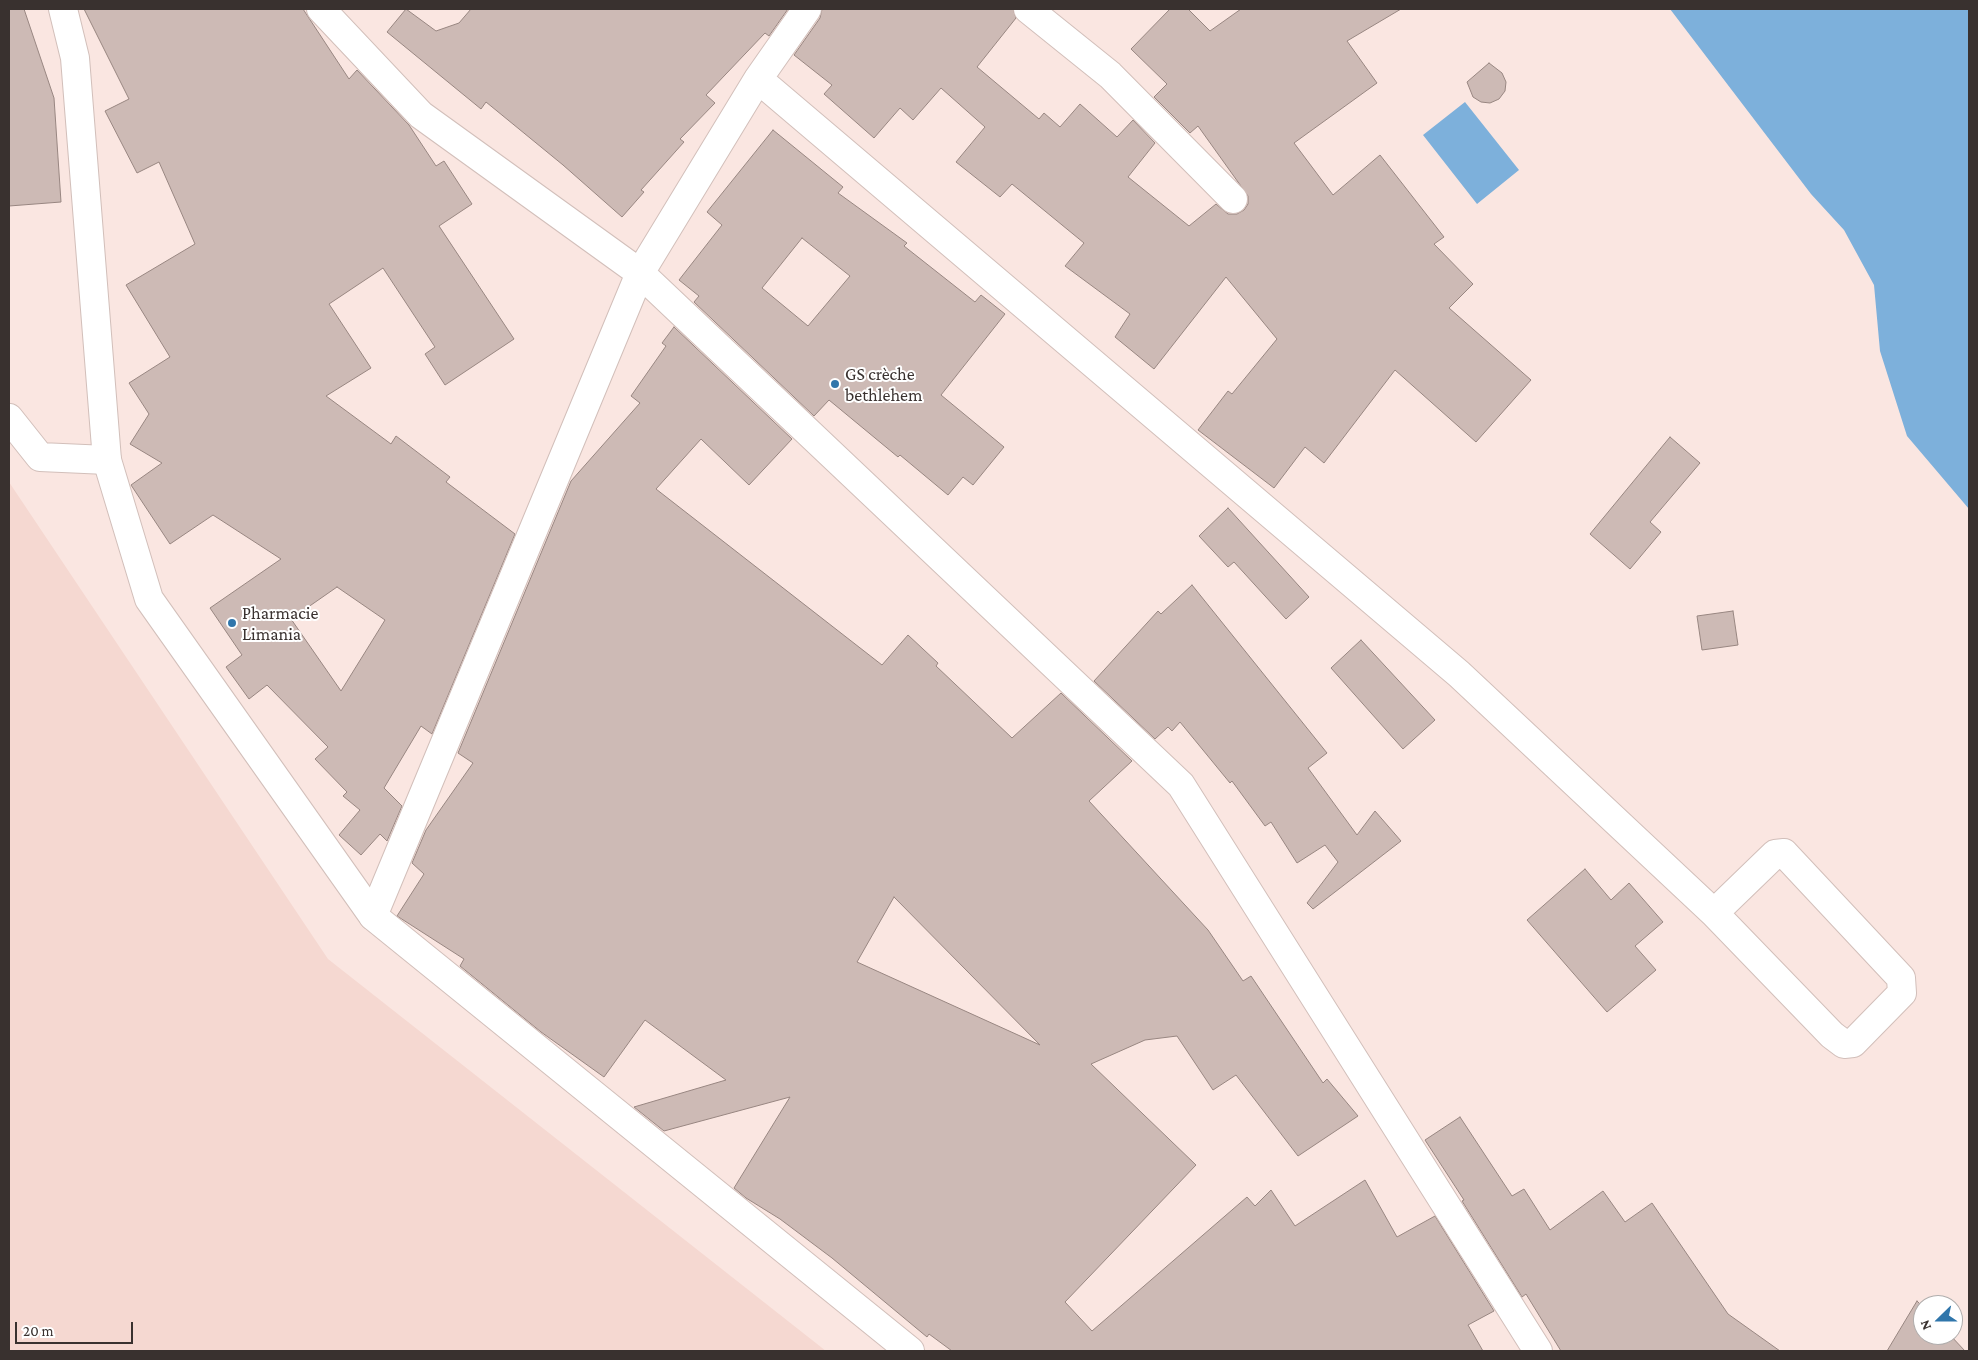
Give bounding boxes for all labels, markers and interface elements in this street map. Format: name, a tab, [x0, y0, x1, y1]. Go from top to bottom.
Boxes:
place label: GS crèche bethlehem	[845, 363, 922, 406]
marker: GS crèche bethlehem	[829, 378, 841, 390]
place label: Pharmacie Limania	[242, 602, 318, 644]
marker: Pharmacie Limania	[226, 617, 238, 629]
north arrow	[1913, 1295, 1963, 1345]
scale bar	[18, 1312, 135, 1344]
text: N	[1916, 1318, 1934, 1333]
text: 20 m	[23, 1323, 54, 1339]

